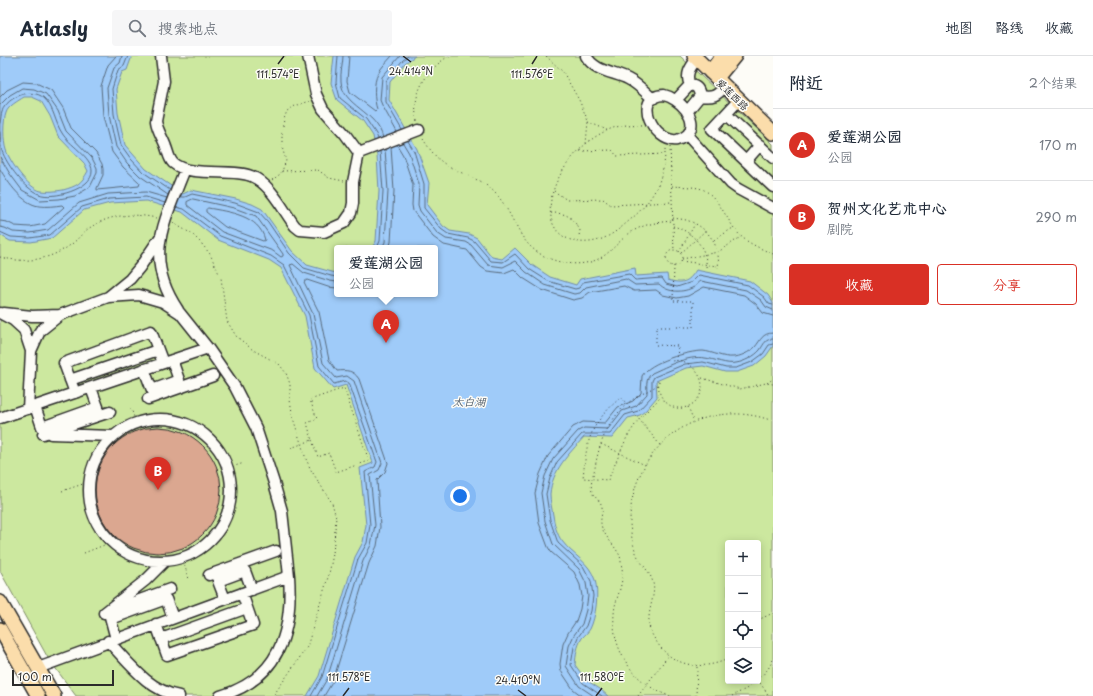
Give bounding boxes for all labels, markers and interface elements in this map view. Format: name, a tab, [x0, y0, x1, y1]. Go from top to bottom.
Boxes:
search box	[112, 10, 392, 46]
text: Atlasly	[20, 14, 88, 42]
text: 搜索地点	[158, 16, 218, 39]
icon: search	[126, 17, 148, 39]
text: 地图	[945, 17, 973, 38]
text: 路线	[995, 17, 1023, 38]
text: 收藏	[1045, 17, 1073, 38]
text: 24.414°N	[389, 63, 433, 78]
text: 111.574°E	[257, 66, 299, 81]
text: 111.576°E	[511, 66, 553, 81]
text: 附近	[789, 69, 823, 95]
text: 2个结果	[1029, 73, 1077, 92]
street label: 爱莲西路	[713, 75, 753, 113]
text: 爱莲湖公园	[827, 124, 902, 147]
text: A	[797, 135, 807, 154]
text: 170 m	[1039, 135, 1077, 154]
text: 公园	[827, 147, 853, 166]
text: 贺州文化艺术中心	[827, 196, 947, 219]
text: B	[798, 207, 806, 226]
text: 290 m	[1036, 207, 1077, 226]
text: 剧院	[827, 219, 853, 238]
popup	[334, 245, 438, 297]
text: 爱莲湖公园	[348, 250, 424, 273]
button: 收藏	[789, 264, 929, 305]
button: 分享	[937, 264, 1077, 305]
text: 公园	[348, 273, 375, 292]
pin: A	[373, 310, 399, 343]
water label: 太白湖	[453, 393, 486, 410]
pin: B	[145, 457, 171, 490]
your location	[450, 486, 470, 506]
map controls	[725, 540, 761, 684]
button: +	[725, 540, 761, 576]
button: −	[725, 576, 761, 612]
button: locate	[725, 612, 761, 648]
button: layers	[725, 648, 761, 684]
scale bar	[12, 668, 114, 687]
text: 100 m	[18, 668, 52, 685]
text: 111.578°E	[328, 669, 370, 684]
text: 111.580°E	[580, 669, 624, 684]
text: 24.410°N	[495, 672, 541, 687]

